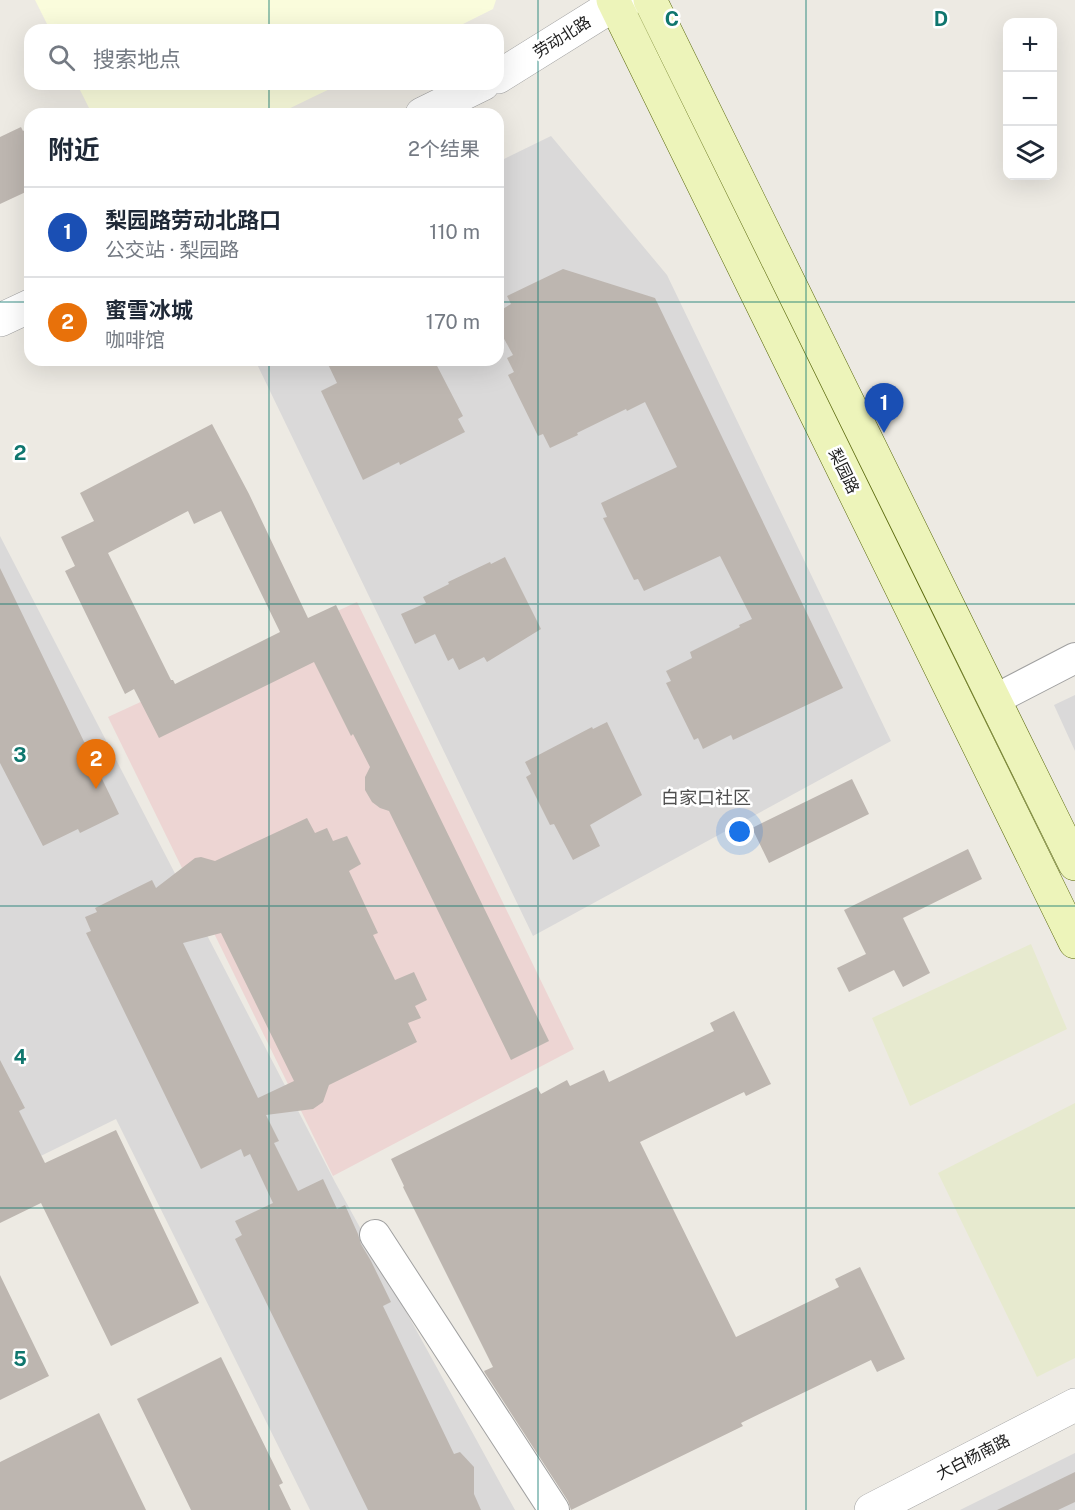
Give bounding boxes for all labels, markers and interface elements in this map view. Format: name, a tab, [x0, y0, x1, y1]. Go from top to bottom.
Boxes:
text: C	[665, 7, 679, 31]
text: D	[934, 7, 948, 31]
street label: 劳动北路	[530, 12, 594, 62]
map controls	[1003, 18, 1057, 180]
button: +	[1003, 18, 1057, 72]
search box	[24, 24, 504, 90]
icon: search	[45, 41, 78, 74]
text: 搜索地点	[93, 46, 181, 72]
button: −	[1003, 72, 1057, 126]
button: layers	[1003, 126, 1057, 180]
text: 附近	[48, 134, 100, 165]
text: 2个结果	[408, 137, 480, 161]
text: 梨园路劳动北路口	[105, 207, 281, 233]
text: 1	[63, 220, 72, 244]
text: 110 m	[429, 220, 480, 244]
text: 公交站 · 梨园路	[105, 238, 239, 262]
text: 蜜雪冰城	[105, 297, 193, 323]
text: 2	[61, 310, 74, 334]
text: 170 m	[426, 310, 480, 334]
text: 咖啡馆	[105, 328, 165, 352]
pin: 1	[864, 384, 904, 433]
text: 2	[14, 441, 26, 465]
street label: 梨园路	[825, 445, 863, 497]
pin: 2	[76, 740, 116, 789]
text: 3	[13, 743, 27, 767]
district label: 白家口社区	[661, 787, 751, 808]
your location	[725, 817, 754, 846]
text: 4	[13, 1045, 27, 1069]
text: 5	[13, 1347, 27, 1371]
street label: 大白杨南路	[933, 1430, 1013, 1484]

